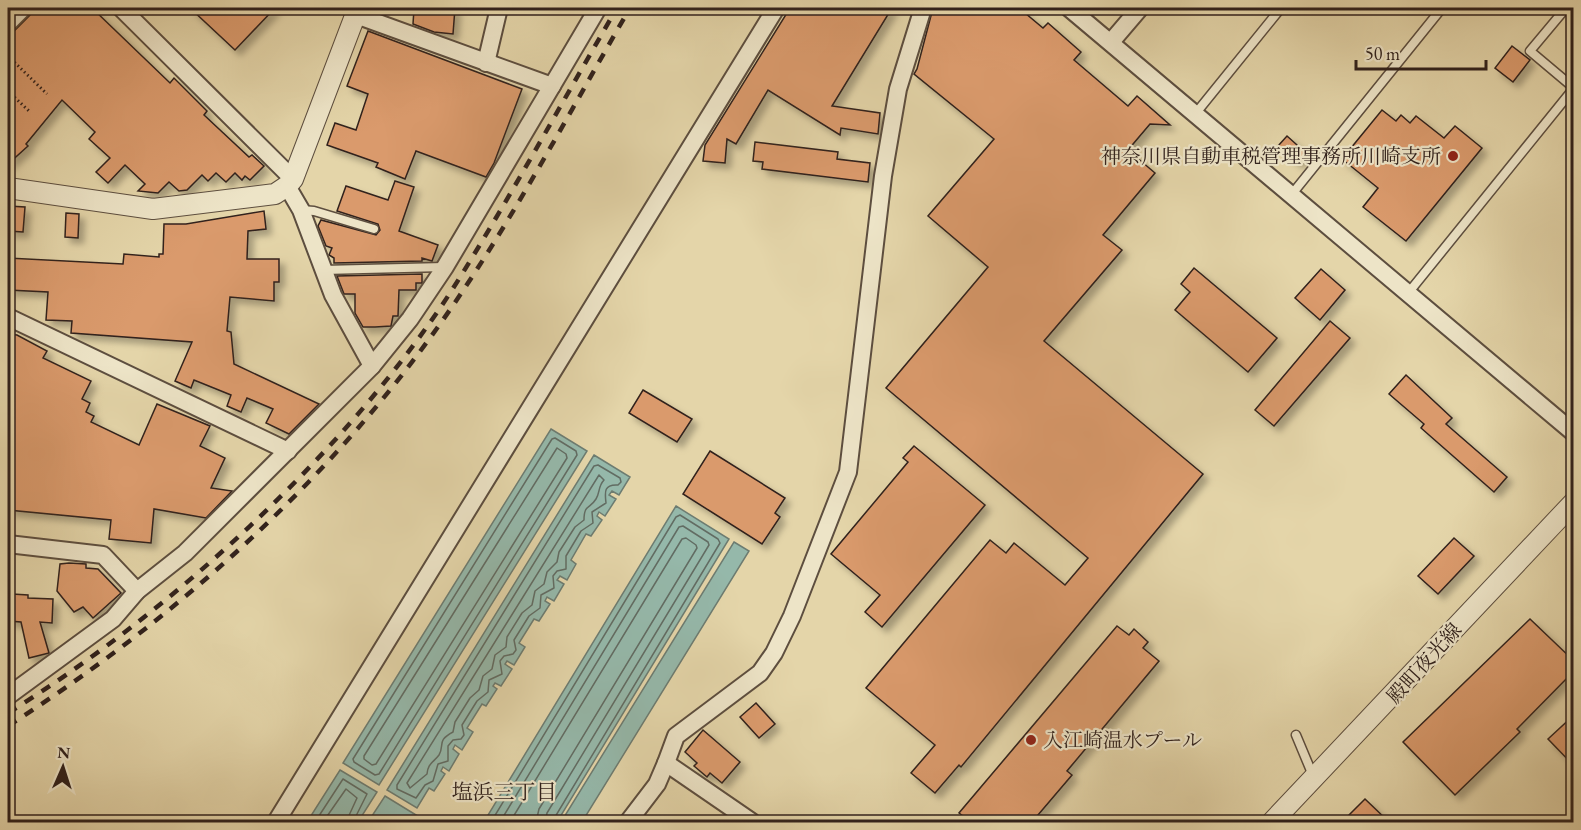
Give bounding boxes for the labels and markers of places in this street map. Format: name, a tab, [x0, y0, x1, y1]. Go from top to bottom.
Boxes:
place label: 神奈川県自動車税管理事務所川崎支所	[1101, 143, 1441, 169]
marker: 神奈川県自動車税管理事務所川崎支所	[1446, 149, 1460, 163]
place label: 入江崎温水プール	[1043, 727, 1202, 753]
marker: 入江崎温水プール	[1024, 733, 1038, 747]

